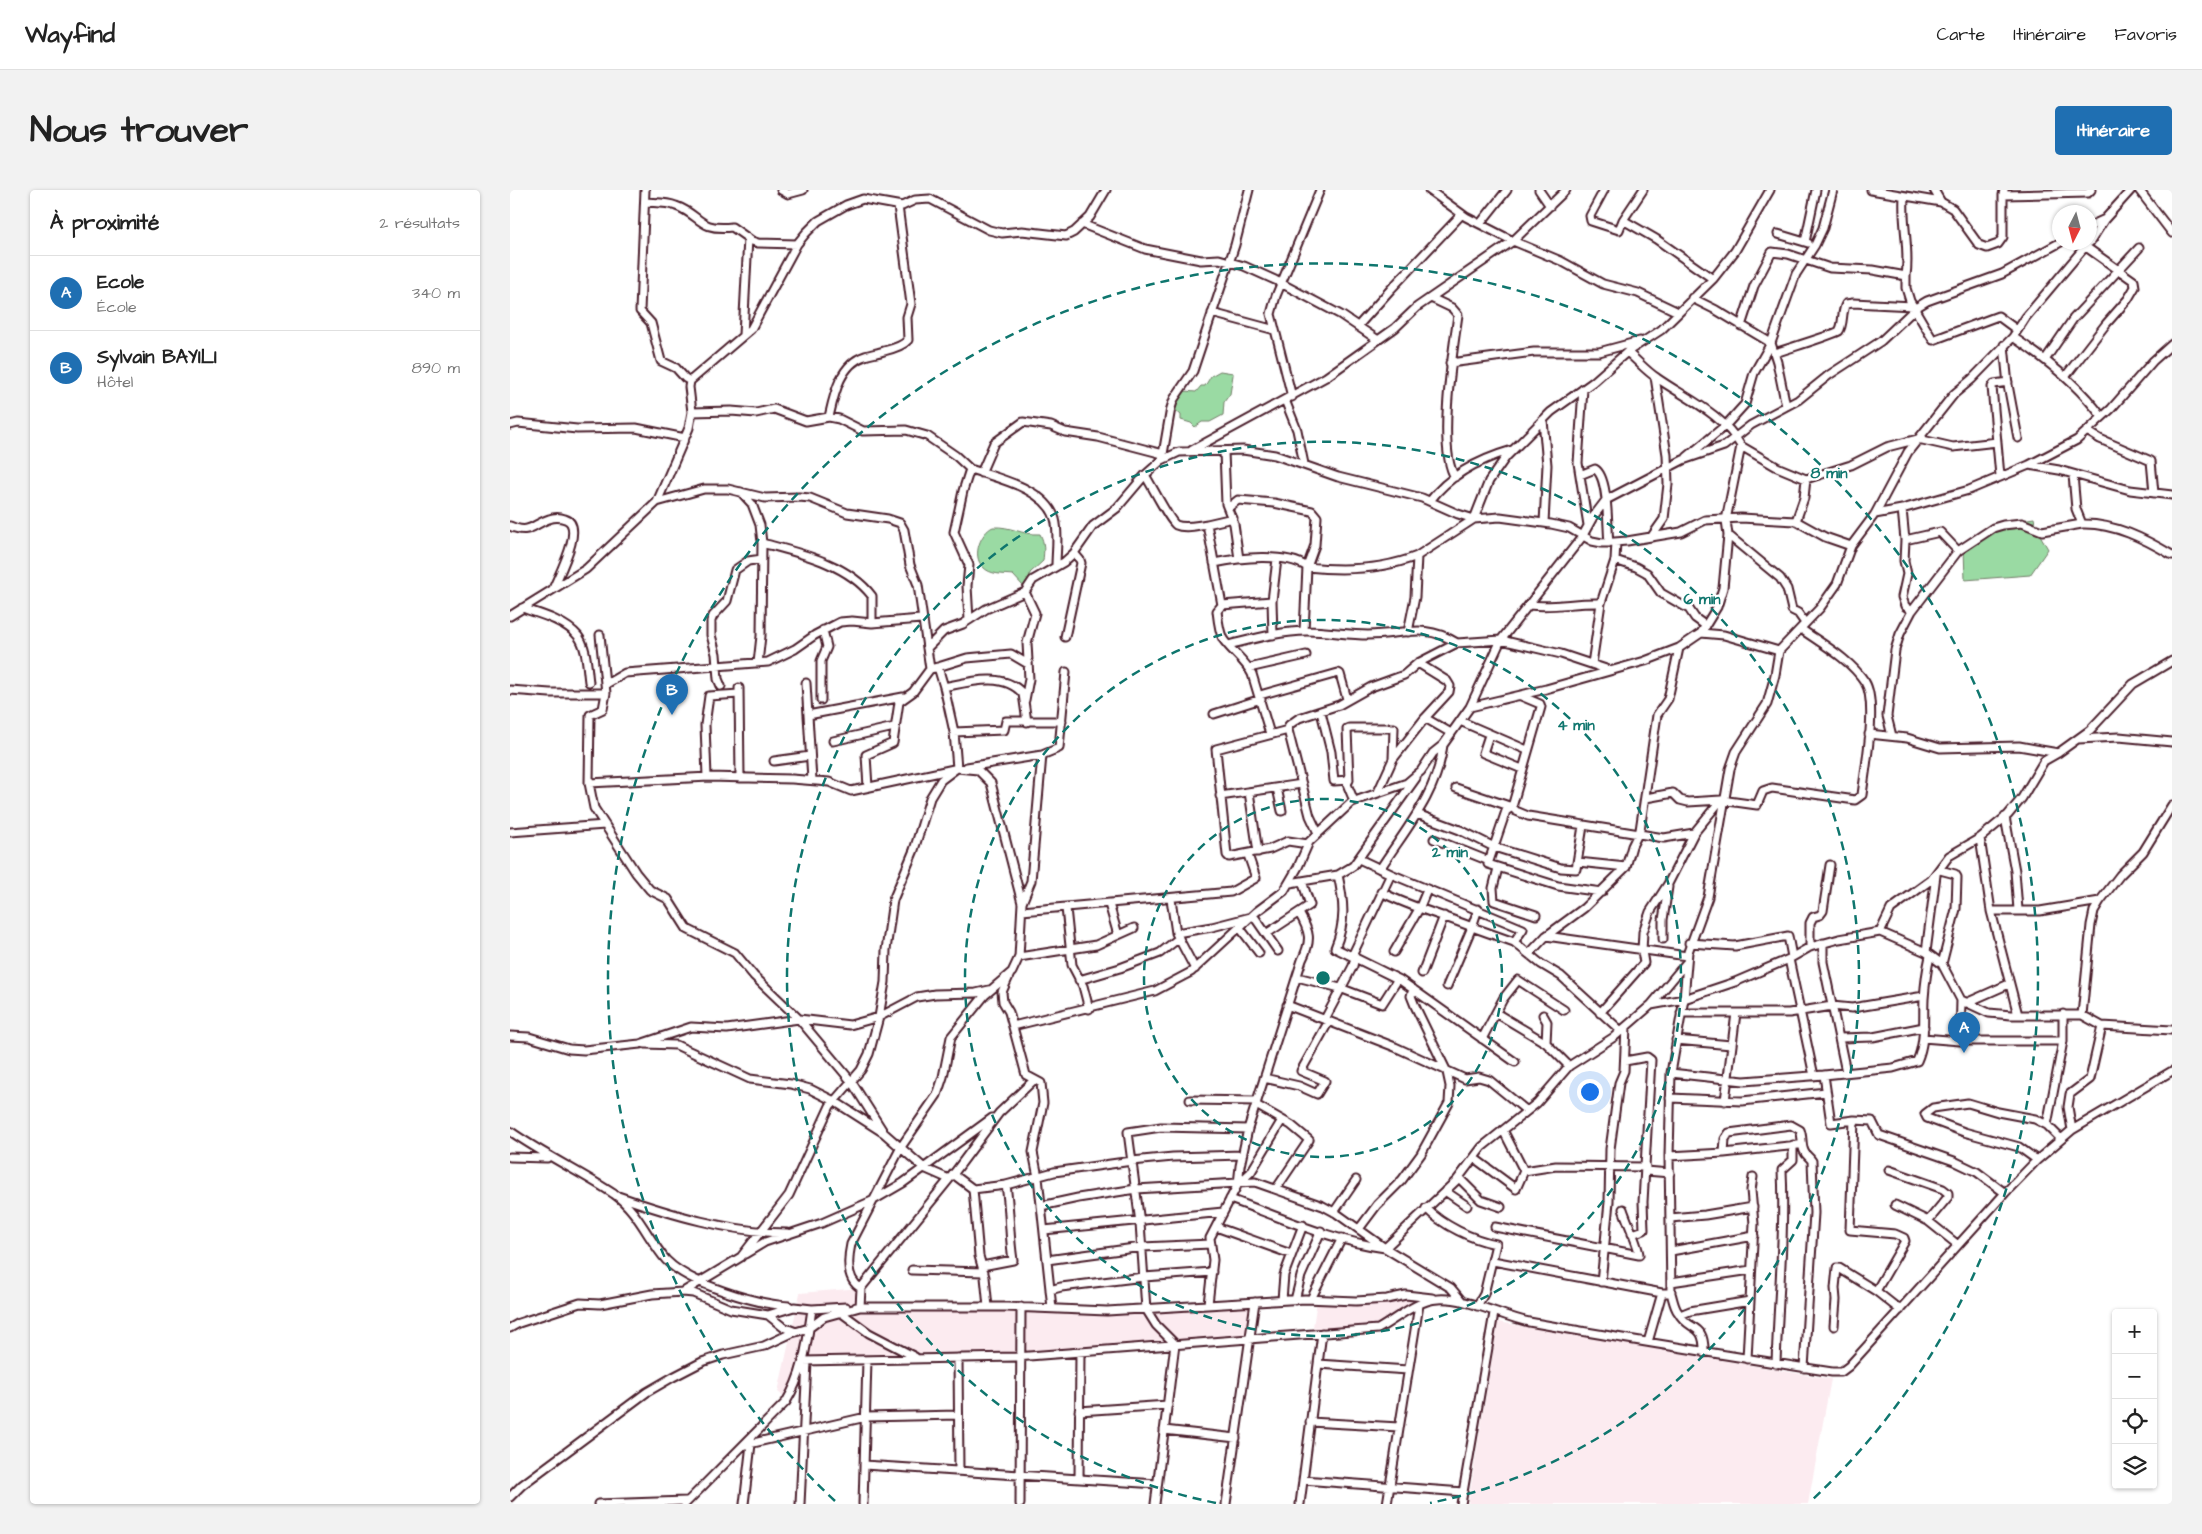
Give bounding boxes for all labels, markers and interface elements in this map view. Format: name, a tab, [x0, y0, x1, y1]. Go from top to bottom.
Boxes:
text: Wayfind	[25, 18, 115, 52]
text: Carte	[1936, 22, 1985, 47]
text: Itinéraire	[2013, 22, 2086, 47]
text: Favoris	[2114, 22, 2177, 47]
text: Nous trouver	[30, 106, 248, 155]
button: Itinéraire	[2055, 106, 2172, 155]
north arrow	[2052, 205, 2097, 250]
text: À proximité	[50, 208, 159, 237]
text: 2 résultats	[379, 212, 460, 234]
text: Ecole	[97, 269, 144, 296]
text: A	[61, 282, 71, 304]
text: 340 m	[412, 282, 460, 304]
text: École	[97, 296, 137, 318]
text: Sylvain BAYILI	[97, 344, 217, 371]
text: B	[60, 357, 72, 379]
text: 890 m	[412, 357, 460, 379]
text: Hôtel	[97, 371, 133, 393]
text: 8 min	[1810, 463, 1848, 484]
text: 6 min	[1684, 589, 1721, 610]
pin: B	[656, 674, 688, 715]
text: 4 min	[1557, 715, 1595, 736]
text: 2 min	[1431, 842, 1469, 863]
centre of rings	[1314, 969, 1332, 987]
pin: A	[1948, 1012, 1980, 1053]
your location	[1577, 1079, 1603, 1105]
map controls	[2112, 1309, 2157, 1489]
button: +	[2112, 1309, 2157, 1354]
button: −	[2112, 1354, 2157, 1399]
button: locate	[2112, 1399, 2157, 1444]
button: layers	[2112, 1444, 2157, 1489]

